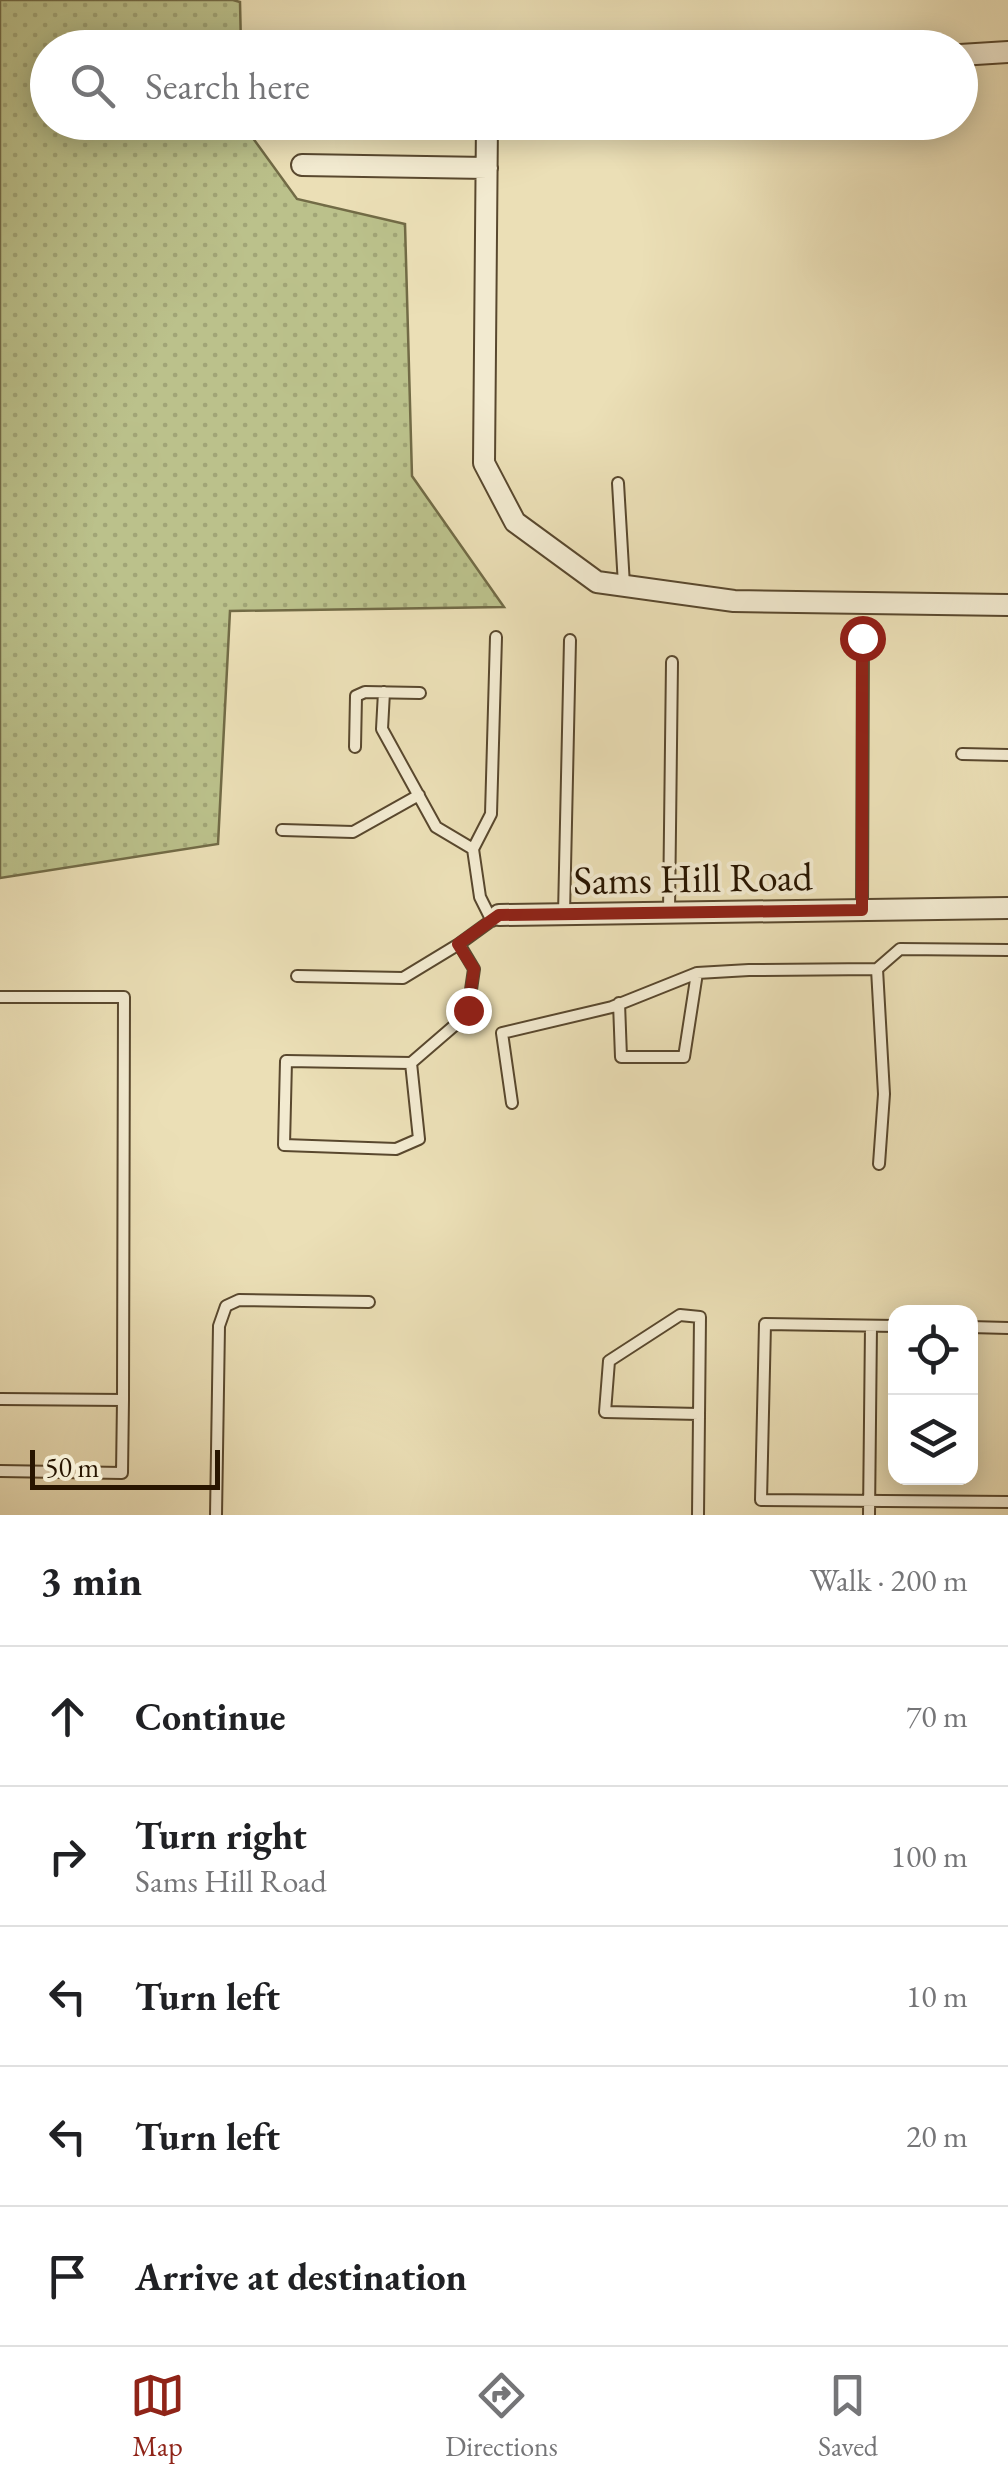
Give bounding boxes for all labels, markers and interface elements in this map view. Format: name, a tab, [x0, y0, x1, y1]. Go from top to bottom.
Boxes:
search box	[30, 30, 978, 140]
icon: search	[65, 58, 120, 113]
text: Search here	[145, 61, 310, 110]
route start	[840, 616, 886, 662]
street label: Sams Hill Road	[573, 850, 814, 906]
route end	[446, 988, 492, 1034]
map controls	[888, 1305, 978, 1485]
button: locate	[888, 1305, 978, 1395]
button: layers	[888, 1395, 978, 1485]
scale bar	[30, 1445, 220, 1490]
text: 50 m	[45, 1449, 99, 1485]
text: 3 min	[40, 1553, 142, 1608]
text: Walk · 200 m	[810, 1559, 968, 1601]
icon: ahead	[40, 1689, 95, 1744]
text: Continue	[135, 1692, 286, 1741]
text: 70 m	[906, 1695, 968, 1737]
text: Turn right	[135, 1811, 307, 1860]
icon: right	[40, 1829, 95, 1884]
text: 100 m	[891, 1835, 968, 1877]
text: Sams Hill Road	[135, 1860, 327, 1902]
icon: left	[40, 1969, 95, 2024]
text: Turn left	[135, 1972, 280, 2021]
text: 10 m	[906, 1975, 968, 2017]
icon: left	[40, 2109, 95, 2164]
text: Turn left	[135, 2112, 280, 2161]
text: 20 m	[906, 2115, 968, 2157]
icon: arrive	[40, 2249, 95, 2304]
text: Arrive at destination	[135, 2252, 467, 2301]
tab: Map	[130, 2368, 185, 2464]
tab: Directions	[445, 2368, 558, 2464]
tab: Saved	[818, 2368, 878, 2464]

